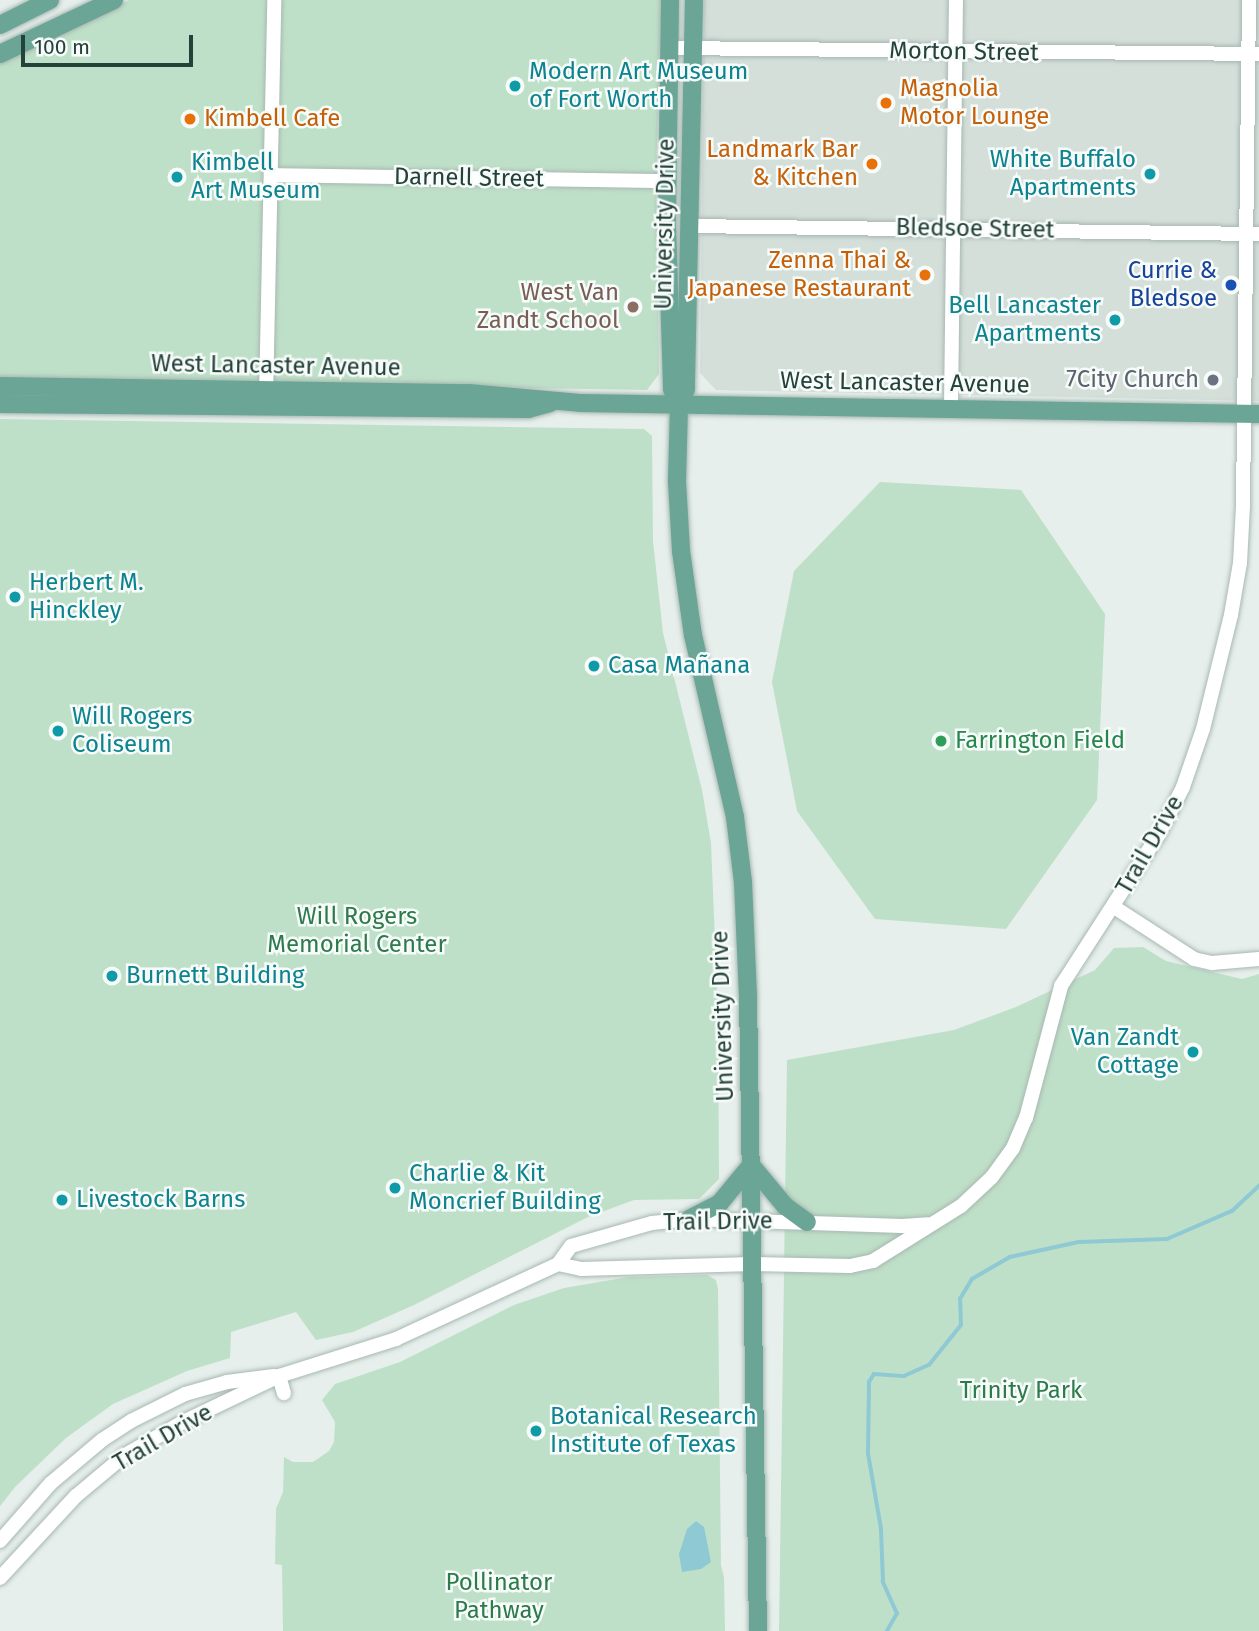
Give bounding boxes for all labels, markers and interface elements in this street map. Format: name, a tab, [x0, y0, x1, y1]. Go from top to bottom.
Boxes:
scale bar	[24, 21, 196, 65]
text: 100 m	[34, 34, 90, 60]
street label: Morton Street	[889, 36, 1039, 68]
place label: Modern Art Museum of Fort Worth	[529, 58, 748, 114]
place label: Magnolia Motor Lounge	[900, 75, 1049, 131]
marker: Modern Art Museum of Fort Worth	[507, 78, 523, 94]
marker: Magnolia Motor Lounge	[878, 95, 894, 111]
place label: Kimbell Cafe	[204, 105, 340, 133]
marker: Kimbell Cafe	[182, 111, 198, 127]
place label: Landmark Bar & Kitchen	[706, 136, 858, 192]
street label: University Drive	[649, 138, 681, 310]
place label: White Buffalo Apartments	[990, 146, 1136, 202]
place label: Kimbell Art Museum	[191, 149, 321, 205]
marker: Landmark Bar & Kitchen	[864, 156, 880, 172]
street label: Darnell Street	[394, 162, 544, 194]
marker: White Buffalo Apartments	[1142, 166, 1158, 182]
marker: Kimbell Art Museum	[169, 169, 185, 185]
street label: Bledsoe Street	[895, 213, 1055, 245]
place label: Zenna Thai & Japanese Restaurant	[688, 247, 911, 303]
place label: Currie & Bledsoe	[1128, 257, 1217, 313]
marker: Zenna Thai & Japanese Restaurant	[917, 267, 933, 283]
marker: Currie & Bledsoe	[1223, 277, 1239, 293]
place label: West Van Zandt School	[477, 279, 619, 335]
place label: Bell Lancaster Apartments	[948, 292, 1101, 348]
marker: West Van Zandt School	[625, 299, 641, 315]
marker: Bell Lancaster Apartments	[1107, 312, 1123, 328]
street label: West Lancaster Avenue	[151, 349, 401, 383]
street label: West Lancaster Avenue	[780, 366, 1030, 400]
place label: 7City Church	[1066, 366, 1199, 394]
marker: 7City Church	[1205, 372, 1221, 388]
place label: Herbert M. Hinckley	[29, 569, 144, 625]
marker: Herbert M. Hinckley	[7, 589, 23, 605]
place label: Casa Mañana	[608, 652, 750, 680]
marker: Casa Mañana	[586, 658, 602, 674]
place label: Will Rogers Coliseum	[72, 703, 192, 759]
marker: Will Rogers Coliseum	[50, 723, 66, 739]
place label: Farrington Field	[955, 727, 1125, 755]
marker: Farrington Field	[933, 733, 949, 749]
street label: Trail Drive	[1110, 790, 1190, 900]
park label: Will Rogers Memorial Center	[267, 903, 447, 959]
street label: University Drive	[706, 930, 740, 1102]
place label: Burnett Building	[126, 962, 305, 990]
marker: Burnett Building	[104, 968, 120, 984]
place label: Van Zandt Cottage	[1071, 1024, 1179, 1080]
marker: Van Zandt Cottage	[1185, 1044, 1201, 1060]
place label: Charlie & Kit Moncrief Building	[409, 1160, 601, 1216]
marker: Charlie & Kit Moncrief Building	[387, 1180, 403, 1196]
place label: Livestock Barns	[76, 1186, 245, 1214]
marker: Livestock Barns	[54, 1192, 70, 1208]
street label: Trail Drive	[663, 1207, 773, 1237]
park label: Trinity Park	[960, 1377, 1082, 1405]
street label: Trail Drive	[108, 1398, 218, 1478]
place label: Botanical Research Institute of Texas	[550, 1403, 757, 1459]
marker: Botanical Research Institute of Texas	[528, 1423, 544, 1439]
park label: Pollinator Pathway	[446, 1569, 552, 1625]

